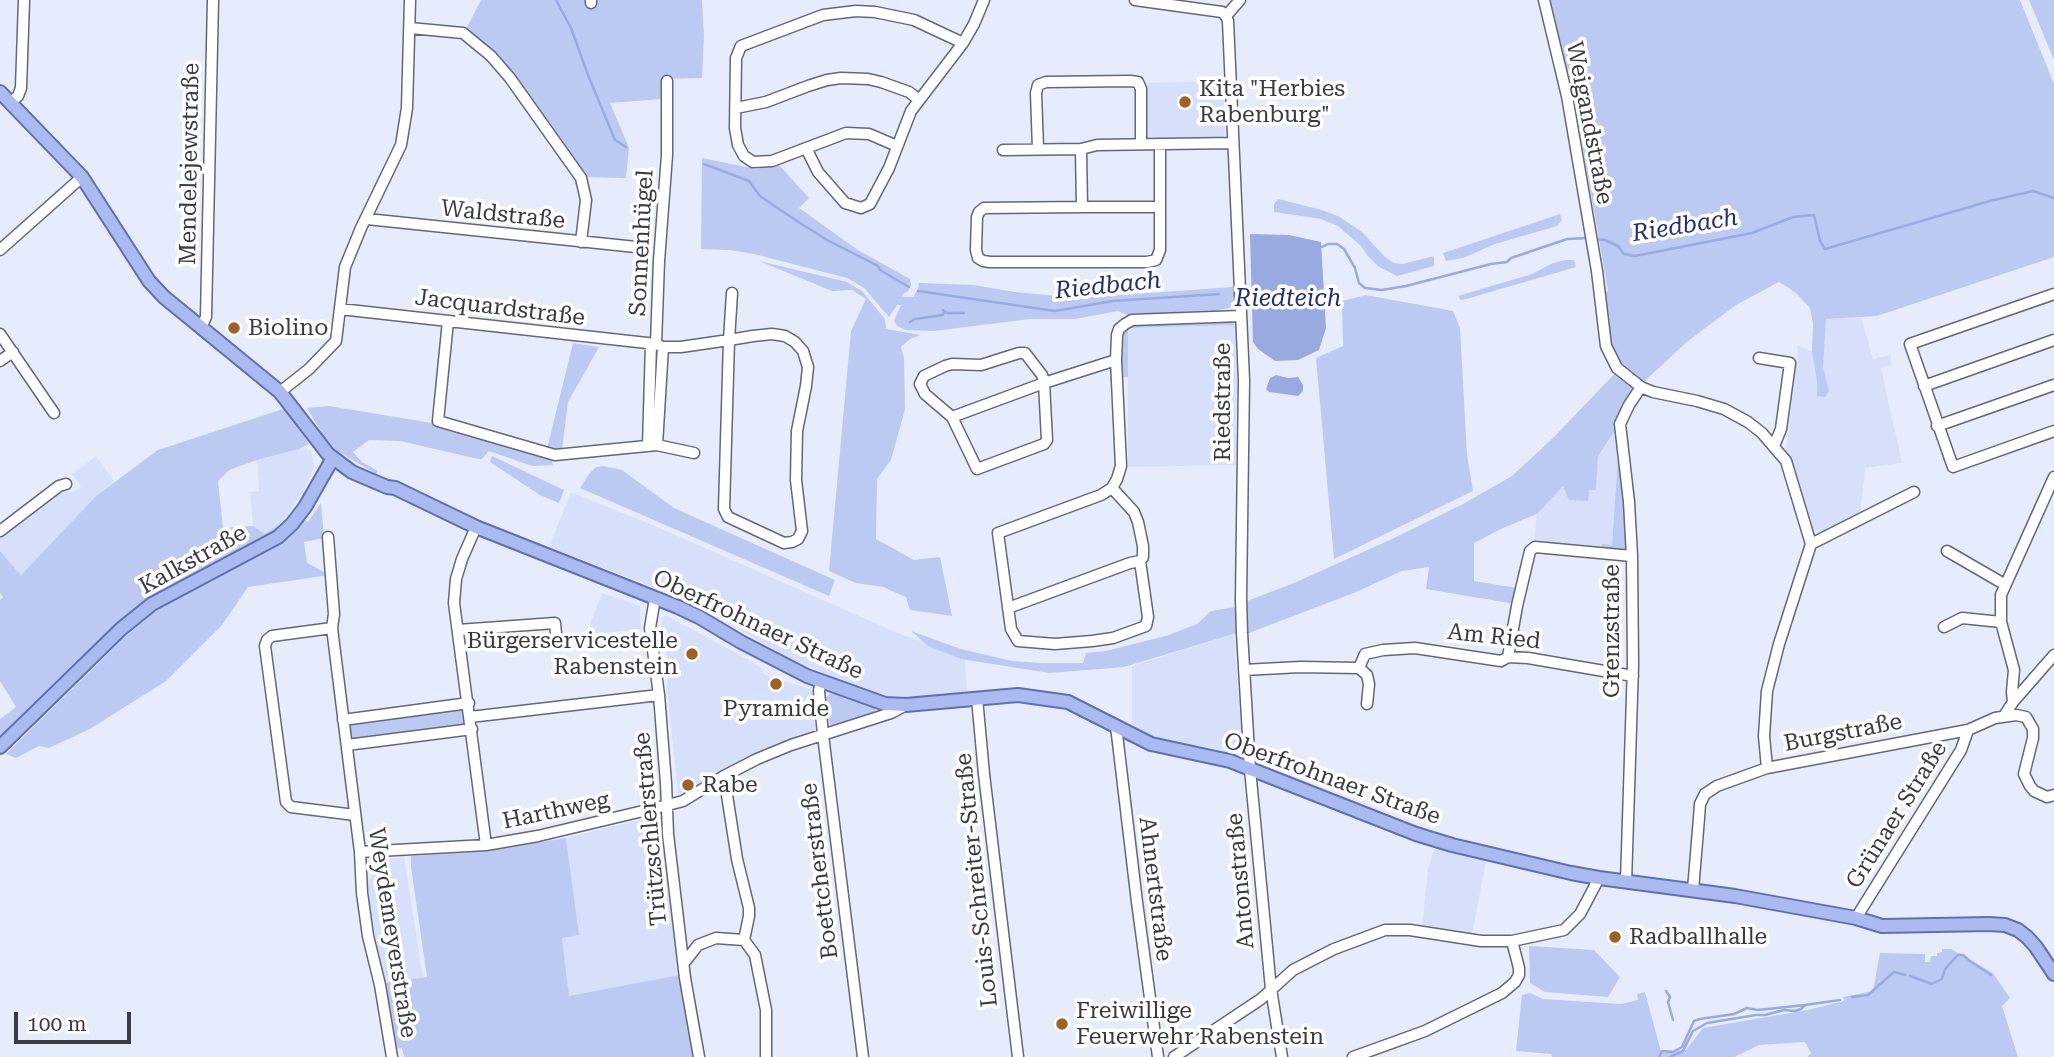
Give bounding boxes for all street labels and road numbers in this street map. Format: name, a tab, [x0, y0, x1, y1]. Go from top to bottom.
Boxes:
street label: Weigandstraße	[1560, 39, 1618, 207]
street label: Mendelejewstraße	[174, 63, 206, 265]
street label: Sonnenhügel	[624, 169, 660, 317]
street label: Waldstraße	[439, 195, 567, 235]
street label: Jacquardstraße	[413, 284, 587, 332]
street label: Riedstraße	[1209, 343, 1237, 461]
street label: Kalkstraße	[134, 519, 252, 601]
street label: Oberfrohnaer Straße	[649, 564, 867, 686]
street label: Grenzstraße	[1598, 564, 1626, 698]
street label: Am Ried	[1446, 618, 1542, 656]
street label: Burgstraße	[1782, 708, 1904, 758]
street label: Oberfrohnaer Straße	[1220, 727, 1444, 831]
street label: Trützschlerstraße	[629, 731, 673, 927]
street label: Grünaer Straße	[1841, 736, 1953, 894]
street label: Louis-Schreiter-Straße	[950, 752, 1004, 1008]
street label: Boettcherstraße	[795, 781, 845, 961]
street label: Harthweg	[500, 786, 612, 836]
street label: Antonstraße	[1221, 812, 1261, 950]
street label: Ahnertstraße	[1132, 815, 1178, 963]
street label: Weydemeyerstraße	[362, 826, 422, 1040]

